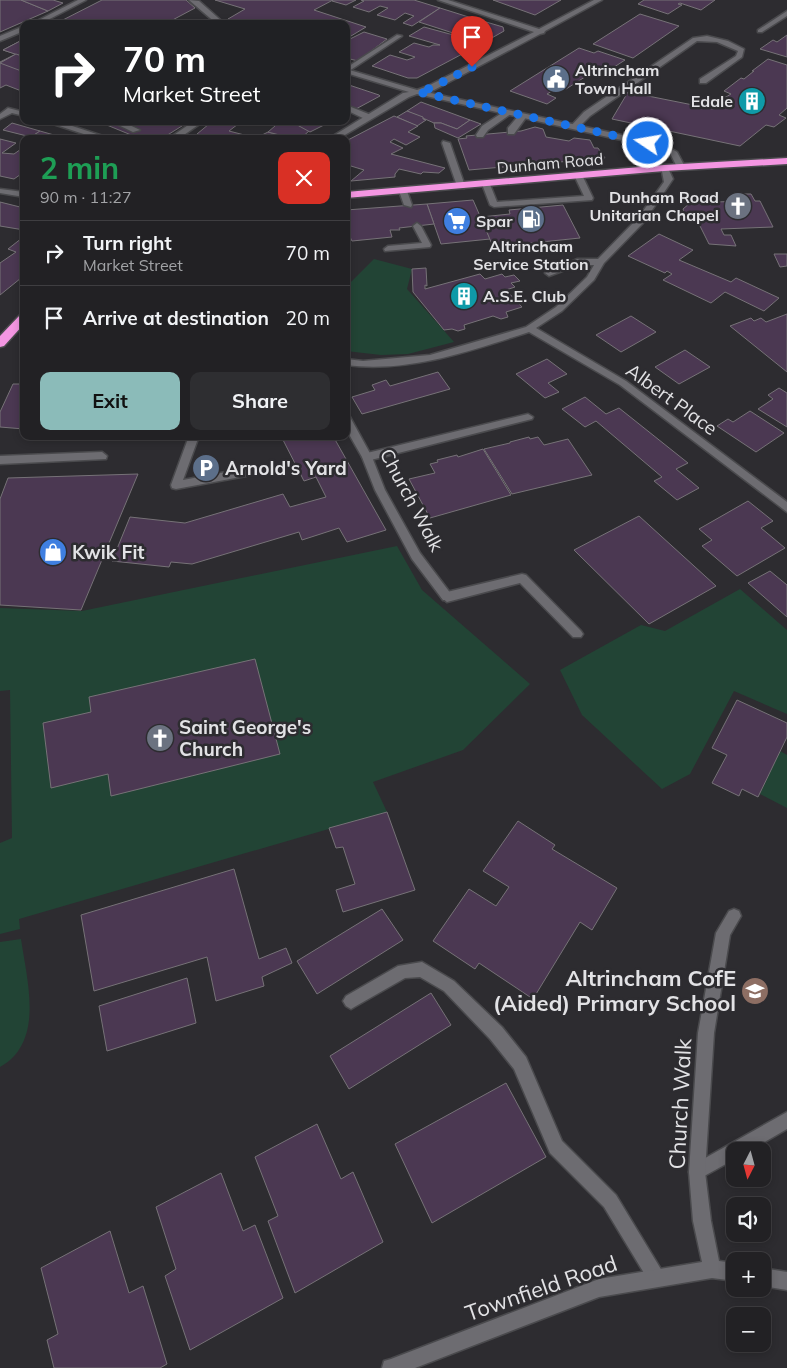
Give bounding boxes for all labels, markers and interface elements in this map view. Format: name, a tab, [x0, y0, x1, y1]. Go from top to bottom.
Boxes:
pin	[451, 16, 493, 67]
icon: arrive	[458, 23, 486, 51]
text: 70 m	[123, 37, 206, 81]
icon: right	[40, 40, 105, 105]
place label: Altrincham Town Hall	[575, 60, 659, 98]
public building icon: Altrincham Town Hall	[541, 64, 571, 94]
text: Market Street	[123, 80, 260, 108]
building icon: Edale	[737, 86, 767, 116]
place label: Edale	[691, 91, 733, 111]
position arrow	[621, 116, 673, 168]
street label: Dunham Road	[496, 148, 604, 178]
text: 2 min	[40, 149, 119, 187]
button: close	[278, 152, 330, 204]
text: 90 m · 11:27	[40, 187, 132, 207]
place label: Dunham Road Unitarian Chapel	[590, 187, 719, 225]
church icon: Dunham Road Unitarian Chapel	[723, 191, 753, 221]
fuel station icon: Altrincham Service Station	[516, 204, 546, 234]
supermarket icon: Spar	[442, 206, 472, 236]
place label: Spar	[476, 211, 513, 231]
text: Turn right	[83, 231, 172, 255]
place label: Altrincham Service Station	[473, 236, 589, 274]
icon: right	[40, 239, 68, 267]
text: 70 m	[286, 241, 330, 265]
text: Market Street	[83, 255, 183, 275]
building icon: A.S.E. Club	[449, 281, 479, 311]
place label: A.S.E. Club	[483, 286, 566, 306]
icon: arrive	[40, 304, 68, 332]
text: Arrive at destination	[83, 306, 269, 330]
text: 20 m	[286, 306, 330, 330]
street label: Albert Place	[622, 358, 722, 440]
button: Exit	[40, 372, 180, 430]
button: Share	[190, 372, 330, 430]
street label: Church Walk	[375, 444, 449, 556]
parking icon: Arnold's Yard	[191, 453, 221, 483]
place label: Arnold's Yard	[225, 456, 347, 480]
shop icon: Kwik Fit	[38, 537, 68, 567]
place label: Kwik Fit	[72, 540, 145, 564]
place label: Saint George's Church	[179, 715, 311, 761]
church icon: Saint George's Church	[145, 723, 175, 753]
place label: Altrincham CofE (Aided) Primary School	[493, 964, 736, 1017]
school or university icon: Altrincham CofE (Aided) Primary School	[740, 976, 770, 1006]
street label: Church Walk	[663, 1037, 697, 1170]
north arrow	[726, 1142, 771, 1188]
map controls	[726, 1142, 771, 1352]
button: sound	[726, 1197, 771, 1242]
street label: Townfield Road	[461, 1249, 621, 1327]
button: +	[726, 1252, 771, 1297]
button: −	[726, 1307, 771, 1352]

